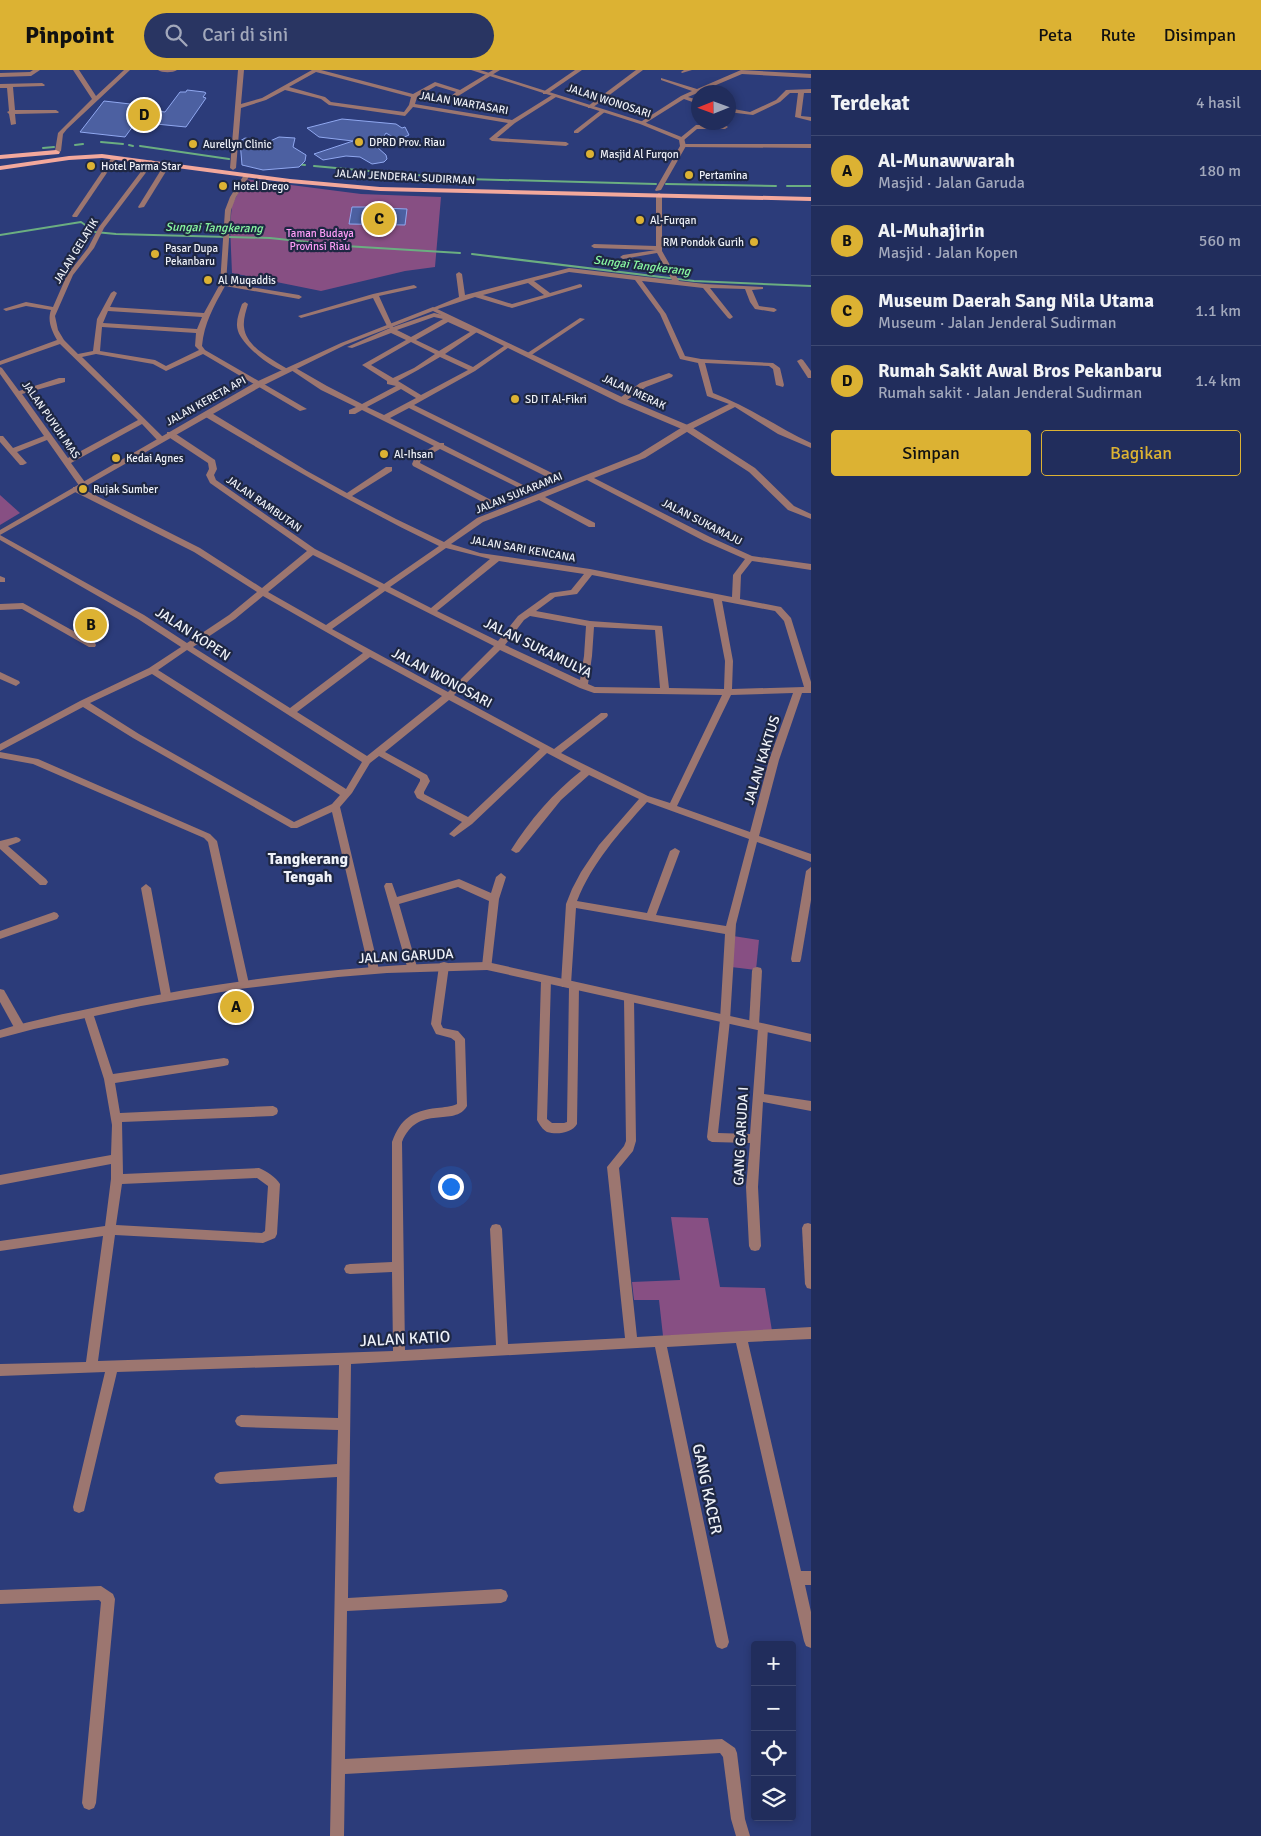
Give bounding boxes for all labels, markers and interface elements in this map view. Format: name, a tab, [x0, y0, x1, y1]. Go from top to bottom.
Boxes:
search box	[144, 13, 494, 58]
text: Pinpoint	[25, 20, 114, 50]
icon: search	[162, 21, 190, 49]
text: Cari di sini	[202, 23, 288, 47]
text: Peta	[1038, 24, 1072, 46]
text: Rute	[1100, 24, 1136, 46]
text: Disimpan	[1164, 24, 1236, 46]
street label: JALAN WONOSARI	[565, 81, 653, 121]
north arrow	[691, 85, 736, 130]
street label: JALAN WARTASARI	[419, 89, 509, 117]
text: Terdekat	[831, 90, 910, 116]
text: 4 hasil	[1196, 93, 1241, 113]
pin: D	[128, 96, 160, 134]
marker: DPRD Prov. Riau	[353, 136, 365, 148]
place label: DPRD Prov. Riau	[369, 136, 445, 149]
marker: Aurellyn Clinic	[187, 138, 199, 150]
place label: Aurellyn Clinic	[203, 138, 272, 151]
marker: Masjid Al Furqon	[584, 148, 596, 160]
place label: Masjid Al Furqon	[600, 148, 679, 161]
text: Al-Munawwarah	[878, 149, 1015, 173]
marker: Hotel Parma Star	[85, 160, 97, 172]
place label: Hotel Parma Star	[101, 160, 181, 173]
text: A	[842, 161, 852, 181]
text: 180 m	[1199, 161, 1241, 181]
street label: JALAN JENDERAL SUDIRMAN	[334, 167, 476, 187]
marker: Pertamina	[683, 169, 695, 181]
place label: Pertamina	[699, 169, 748, 182]
text: Masjid · Jalan Garuda	[878, 173, 1025, 193]
marker: Hotel Drego	[217, 180, 229, 192]
place label: Hotel Drego	[233, 180, 289, 193]
pin: C	[363, 200, 395, 238]
marker: Al-Furqan	[634, 214, 646, 226]
place label: Al-Furqan	[650, 214, 696, 227]
street label: JALAN GELATIK	[51, 216, 101, 286]
text: Al-Muhajirin	[878, 219, 985, 243]
water label: Sungai Tangkerang	[165, 220, 264, 236]
park label: Taman Budaya Provinsi Riau	[286, 227, 354, 253]
text: B	[842, 231, 852, 251]
text: 560 m	[1199, 231, 1241, 251]
place label: RM Pondok Gurih	[663, 236, 744, 249]
marker: RM Pondok Gurih	[748, 236, 760, 248]
place label: Pasar Dupa Pekanbaru	[165, 242, 218, 268]
text: Masjid · Jalan Kopen	[878, 243, 1018, 263]
marker: Pasar Dupa Pekanbaru	[149, 248, 161, 260]
water label: Sungai Tangkerang	[593, 253, 693, 280]
marker: Al Muqaddis	[202, 274, 214, 286]
place label: Al Muqaddis	[218, 274, 276, 287]
text: Museum Daerah Sang Nila Utama	[878, 289, 1154, 313]
text: C	[842, 301, 852, 321]
text: 1.1 km	[1195, 301, 1241, 321]
text: Museum · Jalan Jenderal Sudirman	[878, 313, 1116, 333]
text: Rumah Sakit Awal Bros Pekanbaru	[878, 359, 1162, 383]
text: D	[842, 371, 852, 391]
text: 1.4 km	[1195, 371, 1241, 391]
street label: JALAN MERAK	[600, 372, 668, 413]
street label: JALAN KERETA API	[164, 374, 248, 428]
street label: JALAN PUYUH MAS	[19, 379, 83, 461]
text: Rumah sakit · Jalan Jenderal Sudirman	[878, 383, 1142, 403]
marker: SD IT Al-Fikri	[509, 393, 521, 405]
place label: SD IT Al-Fikri	[525, 393, 587, 406]
button: Simpan	[831, 430, 1031, 476]
button: Bagikan	[1041, 430, 1241, 476]
marker: Al-Ihsan	[378, 448, 390, 460]
place label: Al-Ihsan	[394, 448, 433, 461]
marker: Kedai Agnes	[110, 452, 122, 464]
place label: Kedai Agnes	[126, 452, 184, 465]
street label: JALAN SUKARAMAI	[474, 470, 564, 516]
street label: JALAN RAMBUTAN	[224, 473, 304, 535]
marker: Rujak Sumber	[77, 483, 89, 495]
place label: Rujak Sumber	[93, 483, 158, 496]
street label: JALAN SUKAMAJU	[660, 496, 744, 548]
street label: JALAN SARI KENCANA	[469, 533, 577, 565]
street label: JALAN KOPEN	[152, 604, 234, 664]
pin: B	[75, 606, 107, 644]
street label: JALAN SUKAMULYA	[481, 614, 595, 682]
street label: JALAN WONOSARI	[389, 644, 495, 712]
street label: JALAN KAKTUS	[740, 713, 784, 807]
district label: Tangkerang Tengah	[268, 849, 349, 887]
street label: JALAN GARUDA	[358, 945, 455, 967]
pin: A	[220, 988, 252, 1026]
street label: GANG GARUDA I	[730, 1086, 752, 1186]
your location	[438, 1174, 464, 1200]
street label: JALAN KATIO	[359, 1327, 451, 1351]
street label: GANG KACER	[688, 1442, 726, 1537]
map controls	[751, 1641, 796, 1821]
button: +	[751, 1641, 796, 1686]
button: −	[751, 1686, 796, 1731]
button: locate	[751, 1731, 796, 1776]
button: layers	[751, 1776, 796, 1821]

